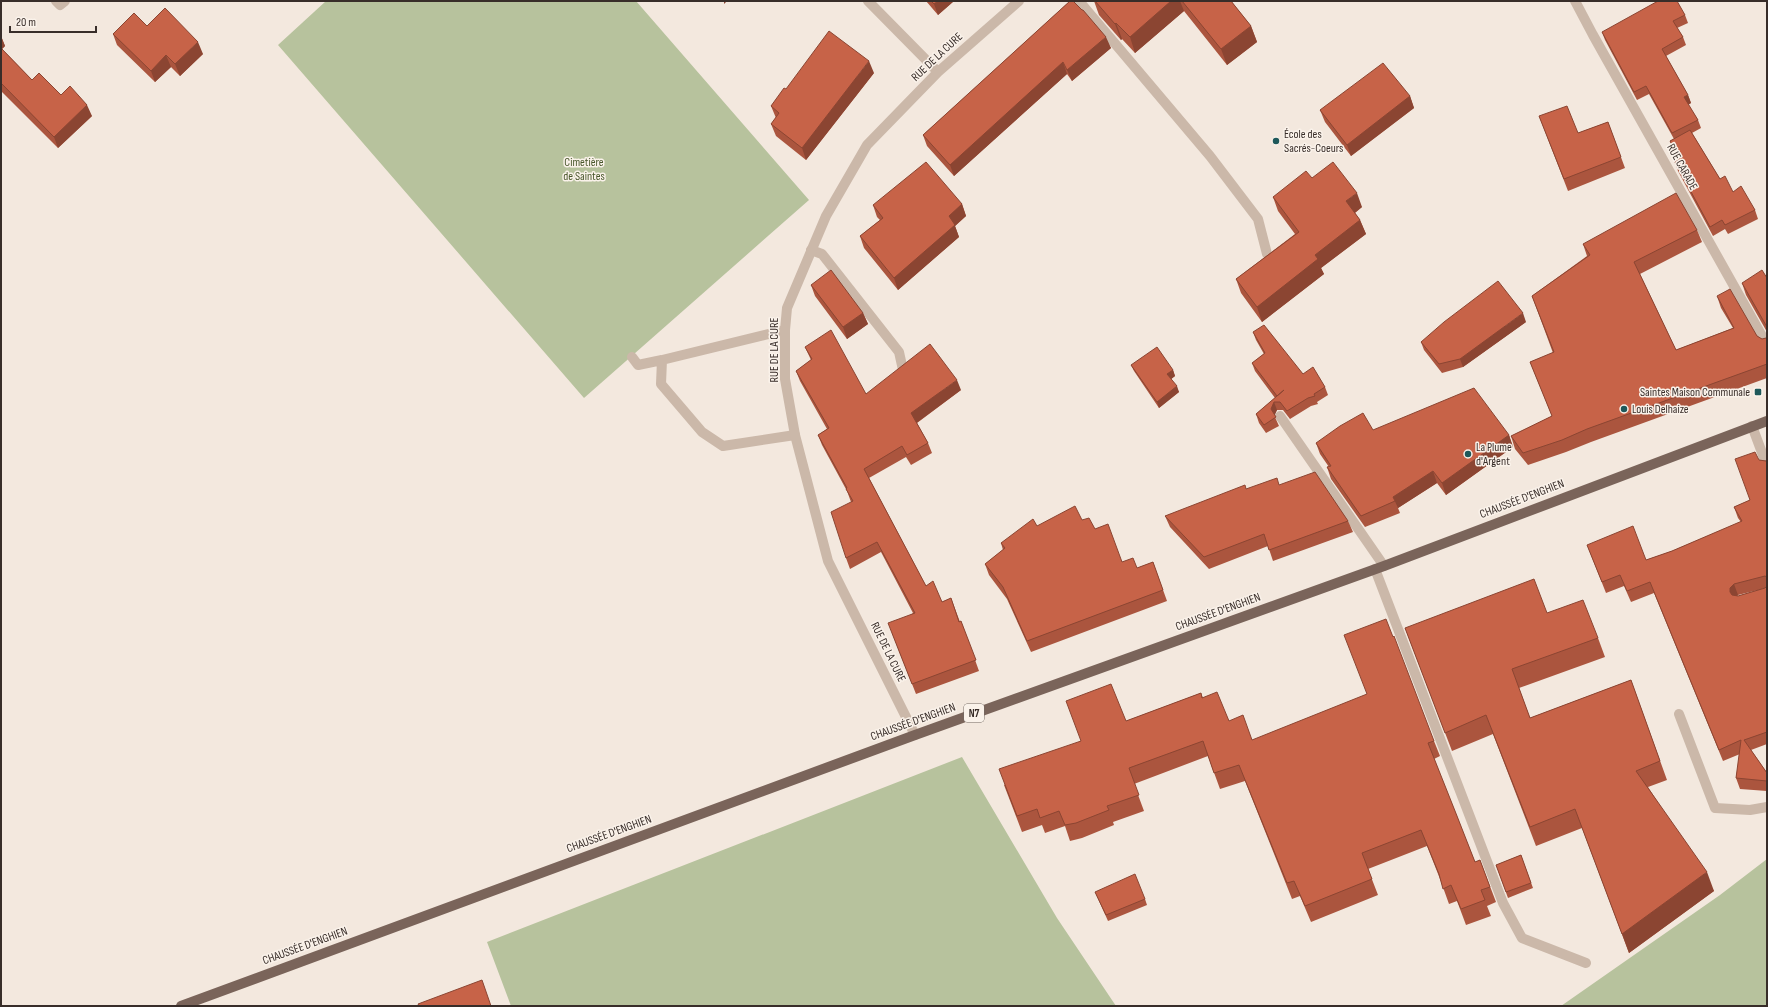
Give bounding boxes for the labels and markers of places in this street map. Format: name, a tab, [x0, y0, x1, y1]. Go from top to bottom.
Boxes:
place label: École des Sacrés-Coeurs	[1284, 127, 1343, 156]
marker: École des Sacrés-Coeurs	[1271, 136, 1281, 146]
place label: Saintes Maison Communale	[1640, 385, 1750, 400]
marker: Saintes Maison Communale	[1753, 387, 1763, 397]
place label: Louis Delhaize	[1632, 402, 1689, 417]
marker: Louis Delhaize	[1619, 404, 1629, 414]
place label: La Plume d'Argent	[1476, 440, 1512, 469]
marker: La Plume d'Argent	[1463, 449, 1473, 459]

